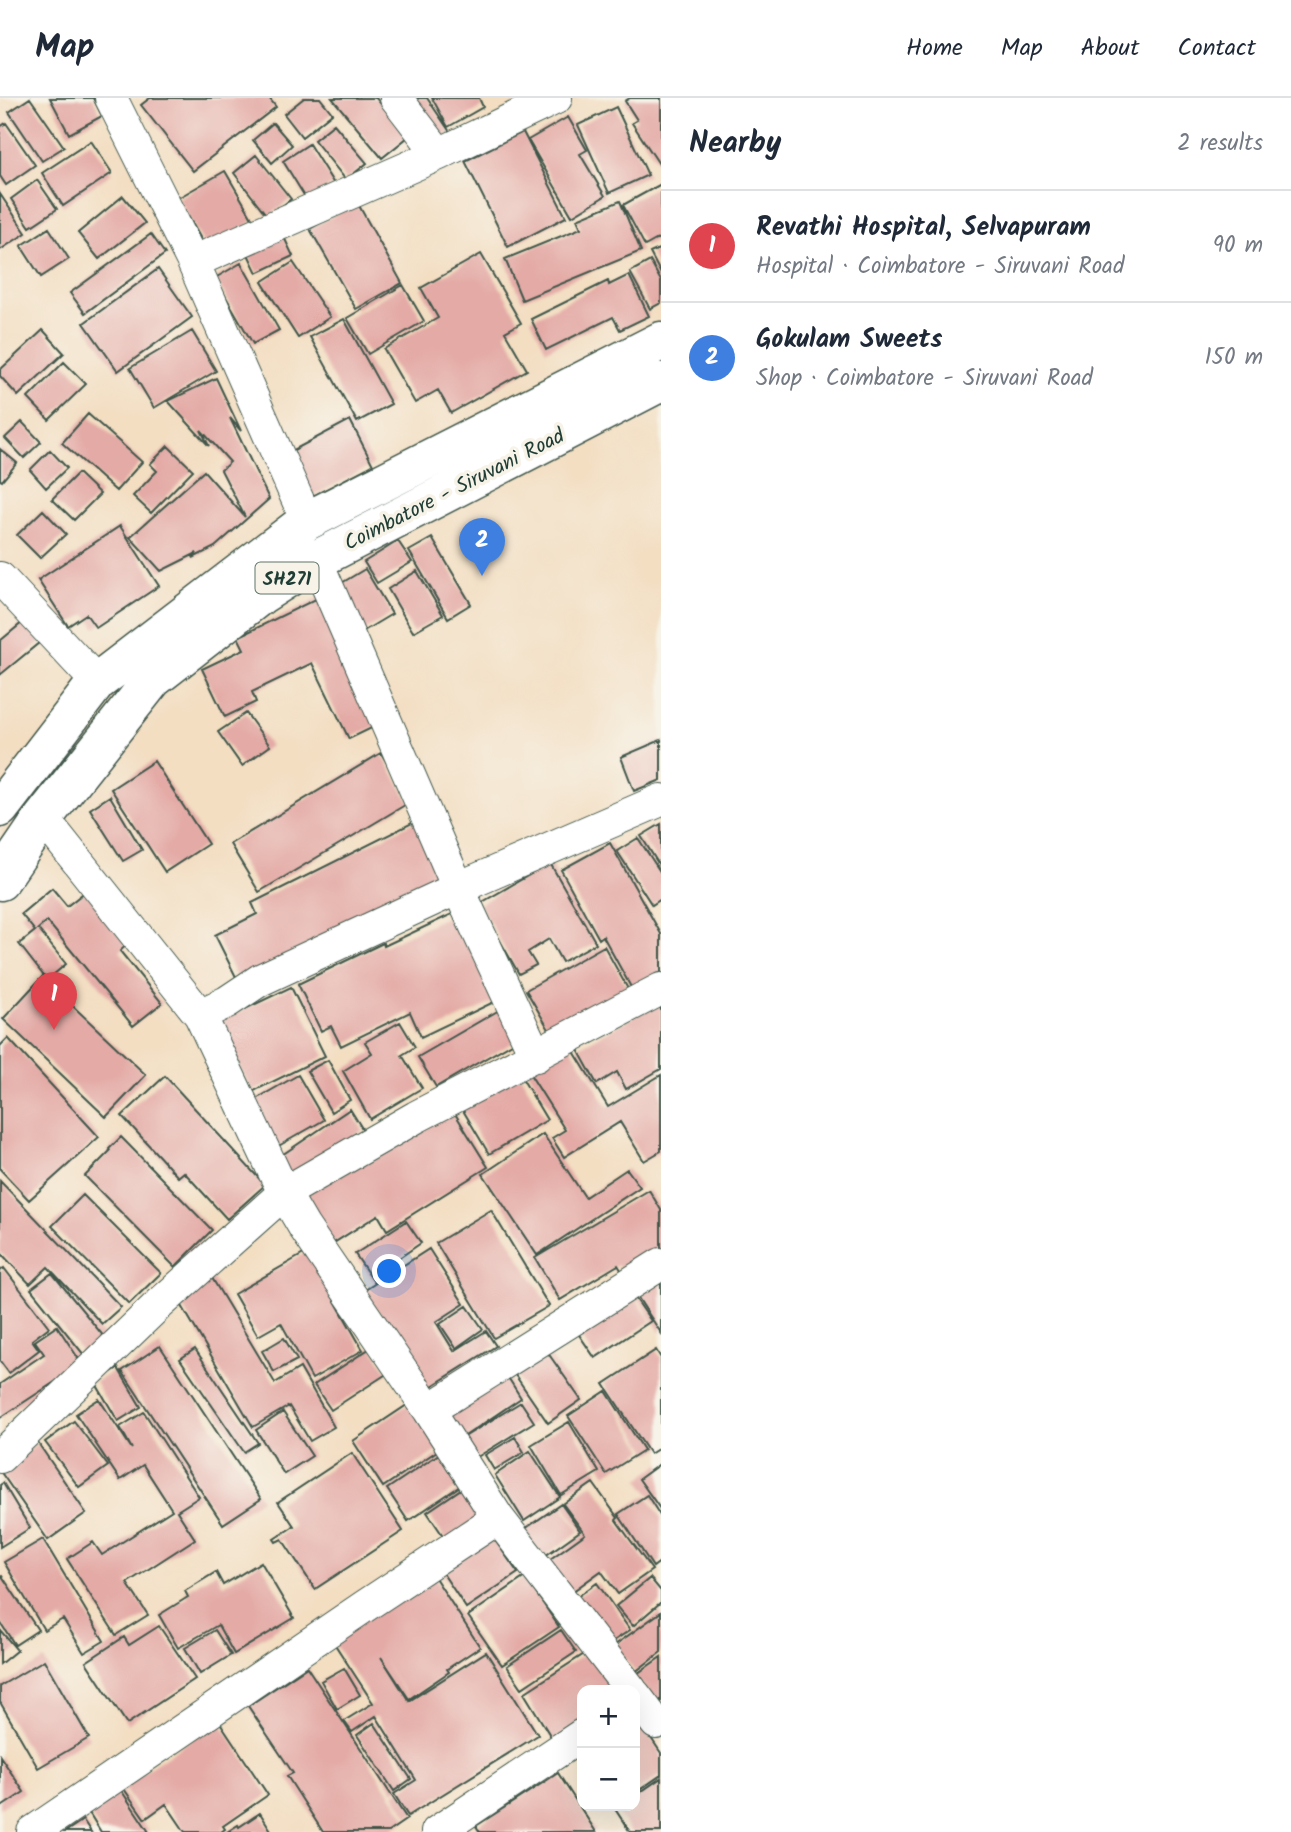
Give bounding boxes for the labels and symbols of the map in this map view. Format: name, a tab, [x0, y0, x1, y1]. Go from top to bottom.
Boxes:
street label: Coimbatore - Siruvani Road	[339, 420, 571, 560]
pin: 2	[459, 518, 505, 576]
road number: SH271	[256, 562, 318, 593]
pin: 1	[31, 972, 77, 1030]
your location	[372, 1254, 406, 1288]

